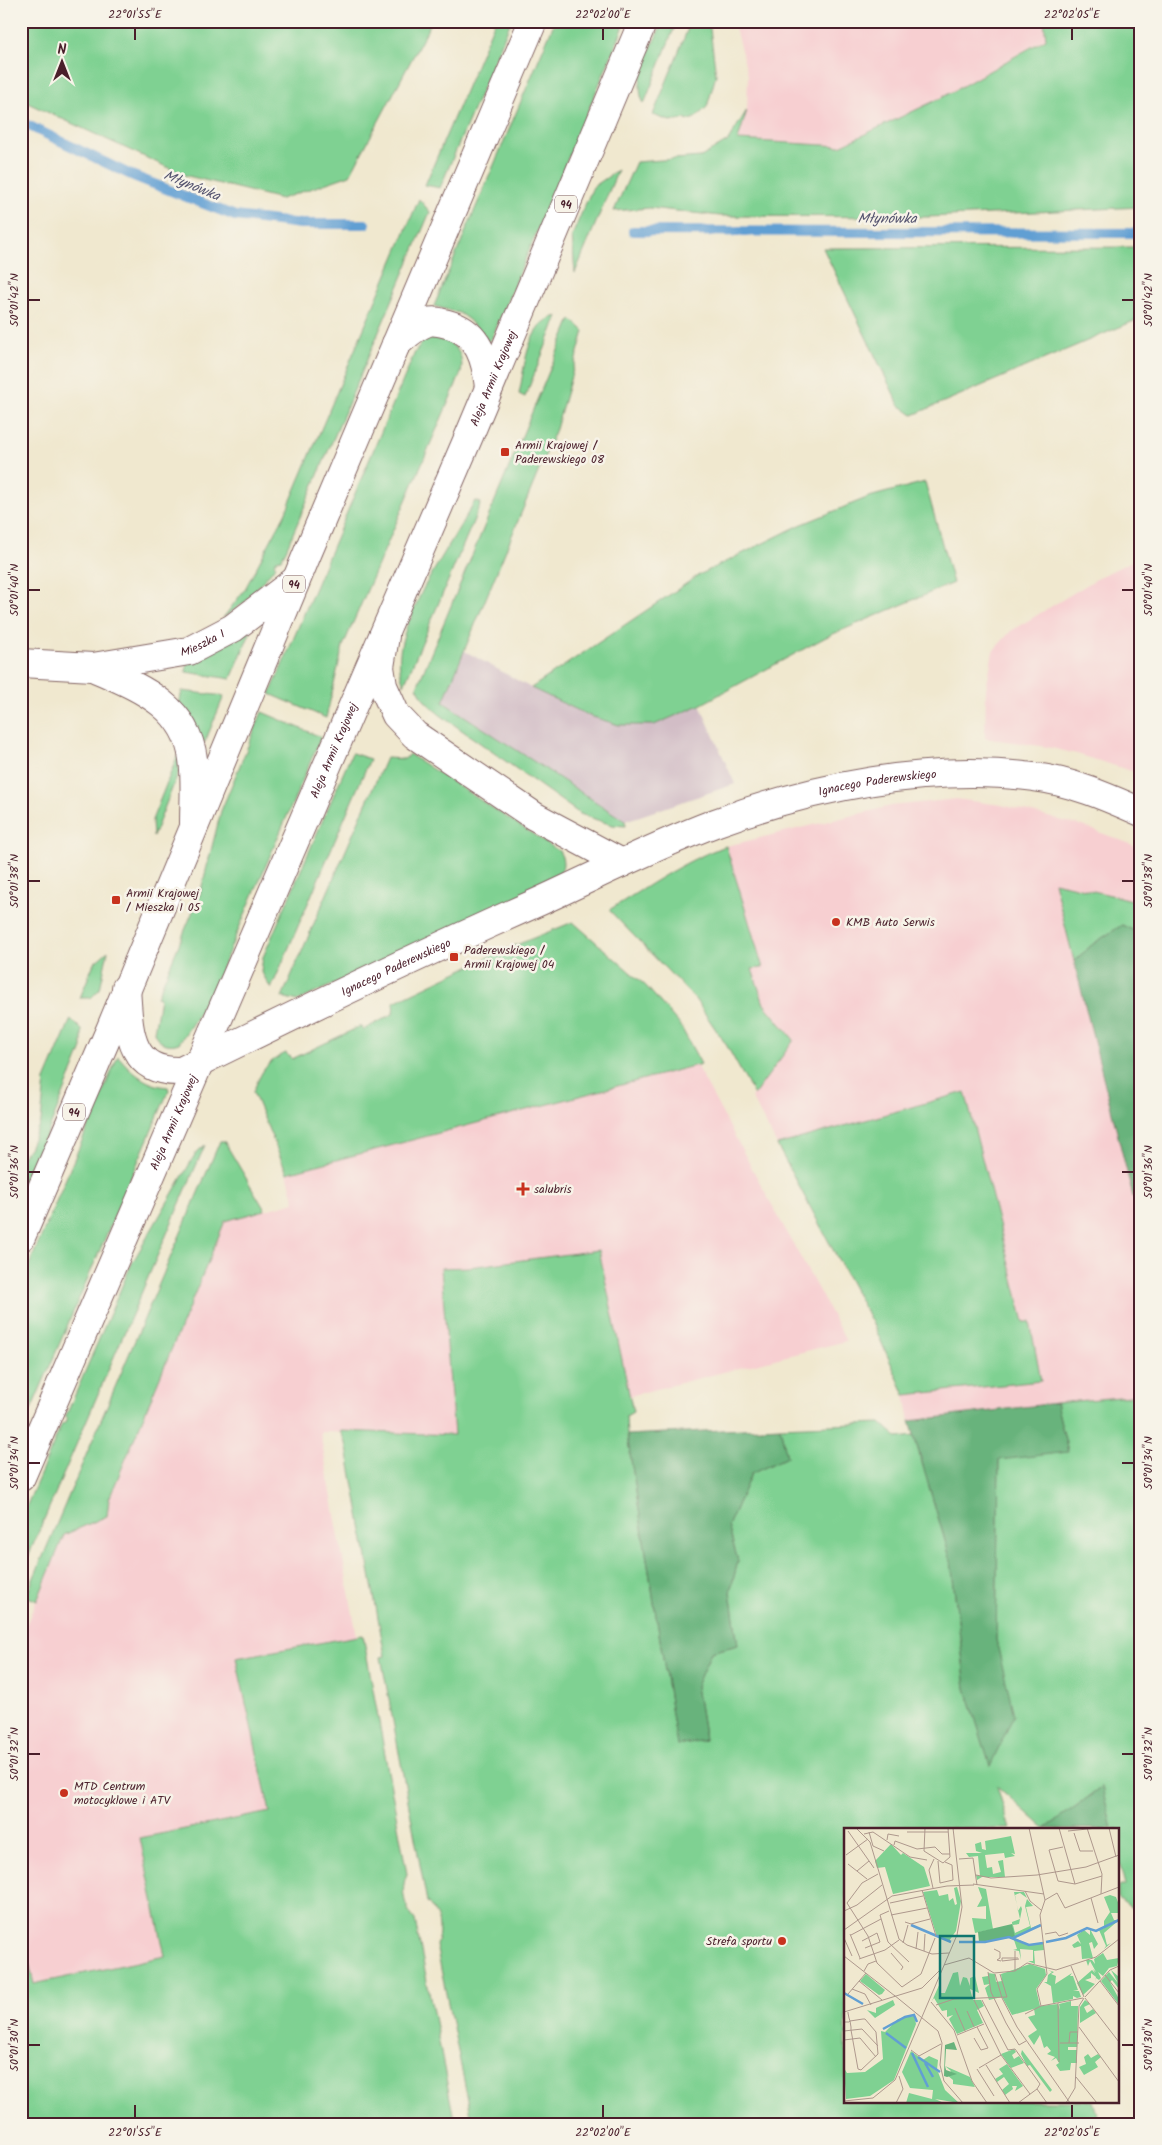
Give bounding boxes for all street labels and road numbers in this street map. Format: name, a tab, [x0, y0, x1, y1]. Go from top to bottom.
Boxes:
road number: 94	[555, 195, 577, 212]
street label: Aleja Armii Krajowej	[465, 327, 523, 429]
road number: 94	[283, 576, 305, 592]
street label: Mieszka I	[179, 625, 229, 662]
street label: Aleja Armii Krajowej	[305, 699, 363, 801]
street label: Ignacego Paderewskiego	[816, 765, 937, 802]
street label: Ignacego Paderewskiego	[338, 934, 454, 1002]
street label: Aleja Armii Krajowej	[145, 1071, 203, 1173]
road number: 94	[63, 1104, 85, 1120]

